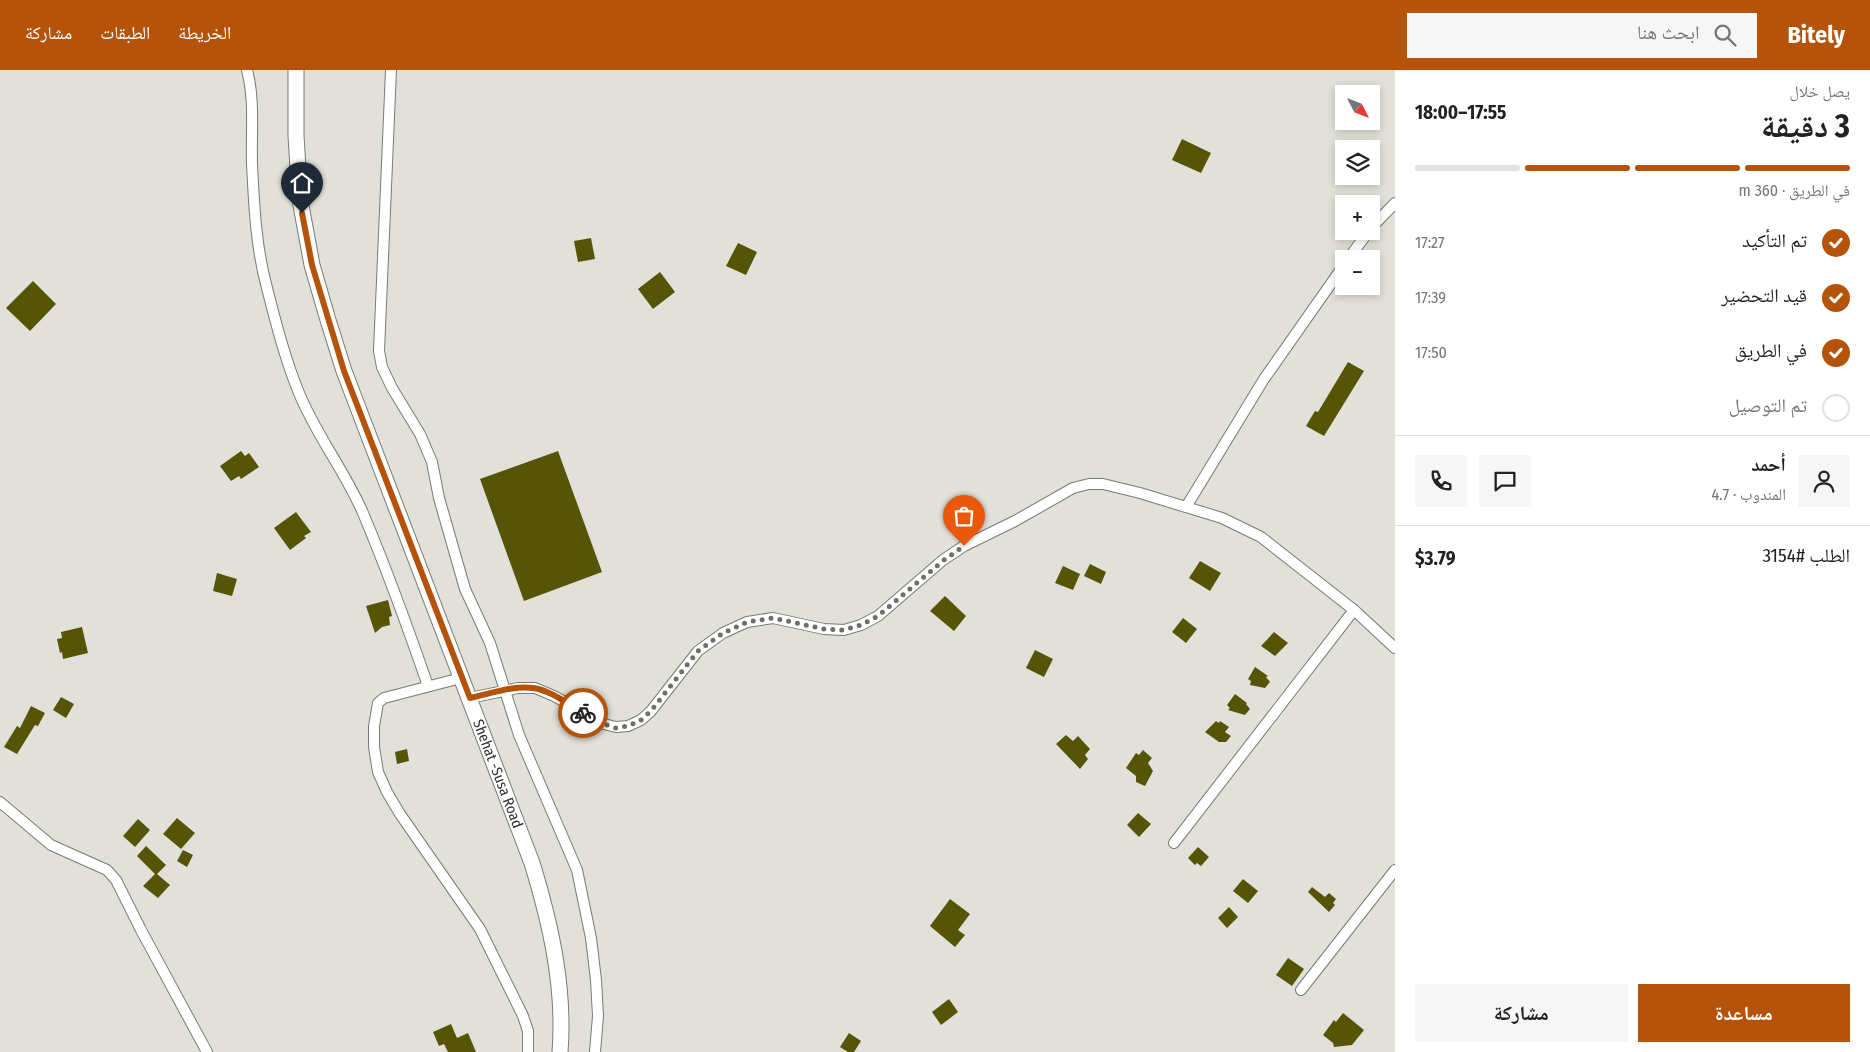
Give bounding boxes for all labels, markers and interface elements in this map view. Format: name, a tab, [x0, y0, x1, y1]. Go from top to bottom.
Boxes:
search box	[1407, 13, 1757, 58]
text: ابحث هنا	[1637, 21, 1699, 44]
icon: search	[1711, 21, 1739, 49]
text: Bitely	[1787, 21, 1845, 49]
text: مشاركة	[25, 22, 72, 44]
text: الطبقات	[100, 22, 150, 44]
text: الخريطة	[178, 22, 231, 44]
text: يصل خلال	[1789, 82, 1850, 101]
north arrow	[1335, 85, 1380, 130]
map controls	[1335, 85, 1380, 295]
text: 17:55–18:00	[1415, 101, 1506, 124]
text: 3 دقيقة	[1761, 107, 1850, 145]
button: layers	[1335, 140, 1380, 185]
pin	[281, 162, 323, 213]
icon: home	[288, 169, 316, 197]
text: في الطريق · 360 m	[1739, 181, 1850, 200]
button: +	[1335, 195, 1380, 240]
text: تم التأكيد	[1742, 229, 1807, 252]
icon: check	[1822, 229, 1850, 257]
text: 17:27	[1415, 233, 1445, 252]
button: −	[1335, 250, 1380, 295]
text: قيد التحضير	[1721, 284, 1807, 307]
icon: check	[1822, 284, 1850, 312]
text: 17:39	[1415, 288, 1446, 307]
text: في الطريق	[1735, 339, 1807, 362]
icon: check	[1822, 339, 1850, 367]
text: 17:50	[1415, 343, 1447, 362]
text: تم التوصيل	[1729, 394, 1807, 417]
text: أحمد	[1751, 453, 1786, 476]
button: phone	[1415, 455, 1467, 507]
button: chat	[1479, 455, 1531, 507]
button: person	[1798, 455, 1850, 507]
text: المندوب · 4.7	[1712, 485, 1786, 504]
pin	[943, 495, 985, 546]
icon: bag	[950, 502, 978, 530]
text: الطلب #3154	[1762, 544, 1850, 567]
text: $3.79	[1415, 547, 1456, 570]
courier	[558, 688, 608, 738]
icon: bike	[569, 699, 597, 727]
street label: Shehat -Susa Road	[469, 717, 527, 831]
button: مشاركة	[1415, 984, 1628, 1042]
button: مساعدة	[1638, 984, 1850, 1042]

